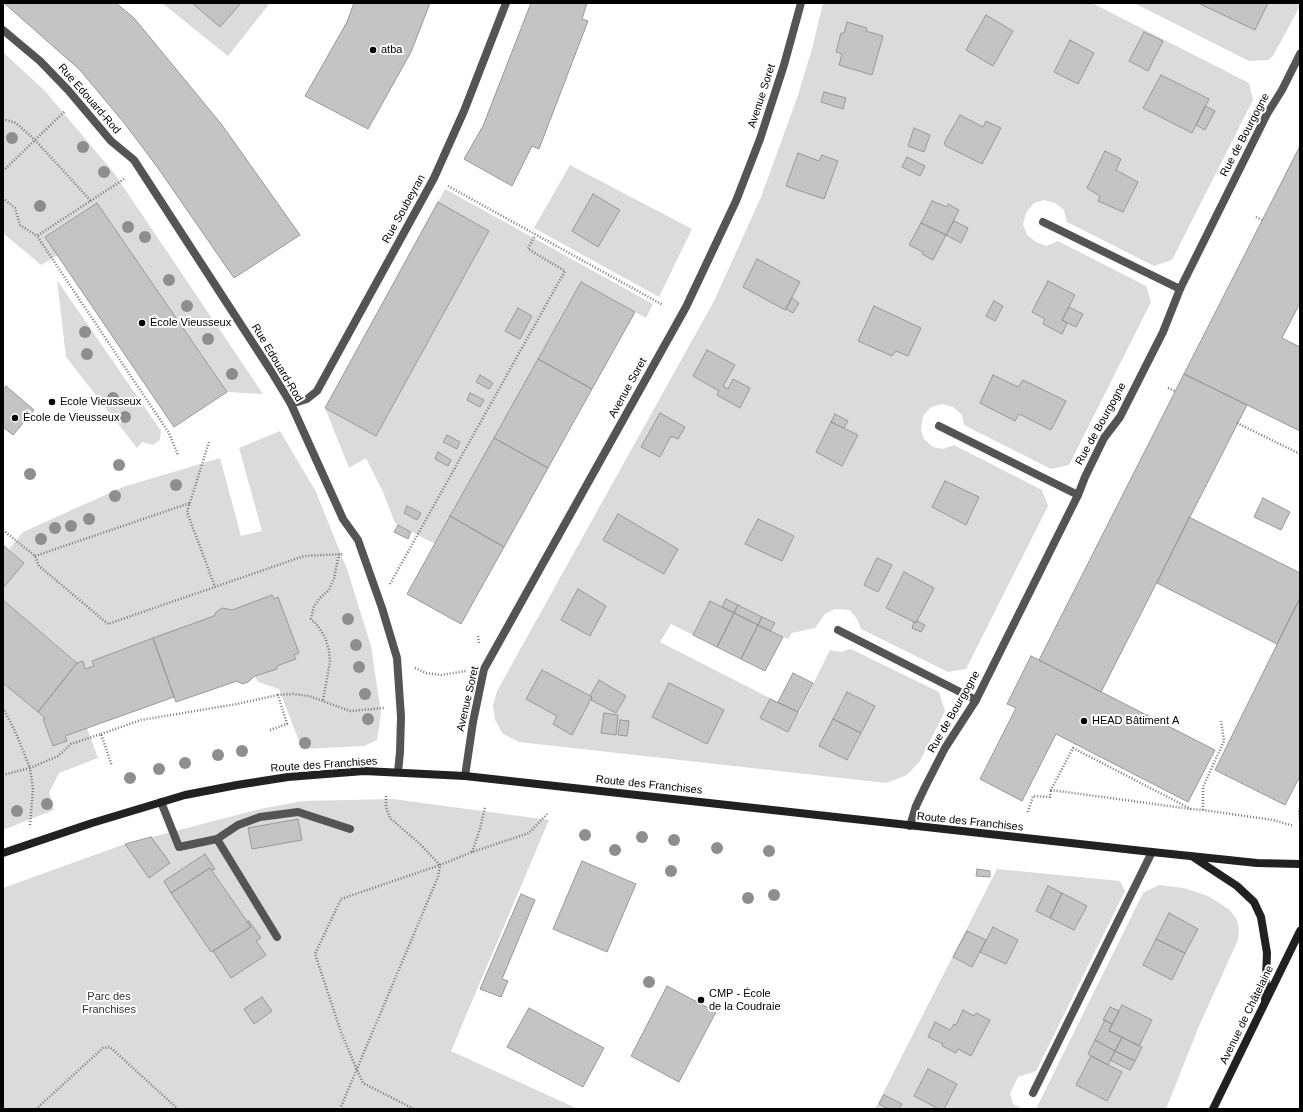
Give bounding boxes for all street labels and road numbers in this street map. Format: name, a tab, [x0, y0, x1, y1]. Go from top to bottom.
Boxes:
street label: Rue Edouard-Rod	[55, 61, 123, 137]
street label: Avenue Soret	[745, 62, 779, 130]
street label: Rue de Bourgogne	[1217, 91, 1273, 179]
street label: Rue Soubeyran	[380, 172, 428, 246]
street label: Rue Edouard-Rod	[249, 322, 305, 404]
street label: Avenue Soret	[606, 356, 650, 420]
street label: Rue de Bourgogne	[1073, 380, 1129, 468]
street label: Avenue Soret	[454, 665, 482, 733]
street label: Rue de Bourgogne	[925, 669, 983, 755]
street label: Route des Franchises	[270, 755, 378, 775]
street label: Route des Franchises	[595, 773, 703, 797]
street label: Route des Franchises	[916, 810, 1024, 834]
street label: Avenue de Châtelaine	[1217, 964, 1277, 1066]

